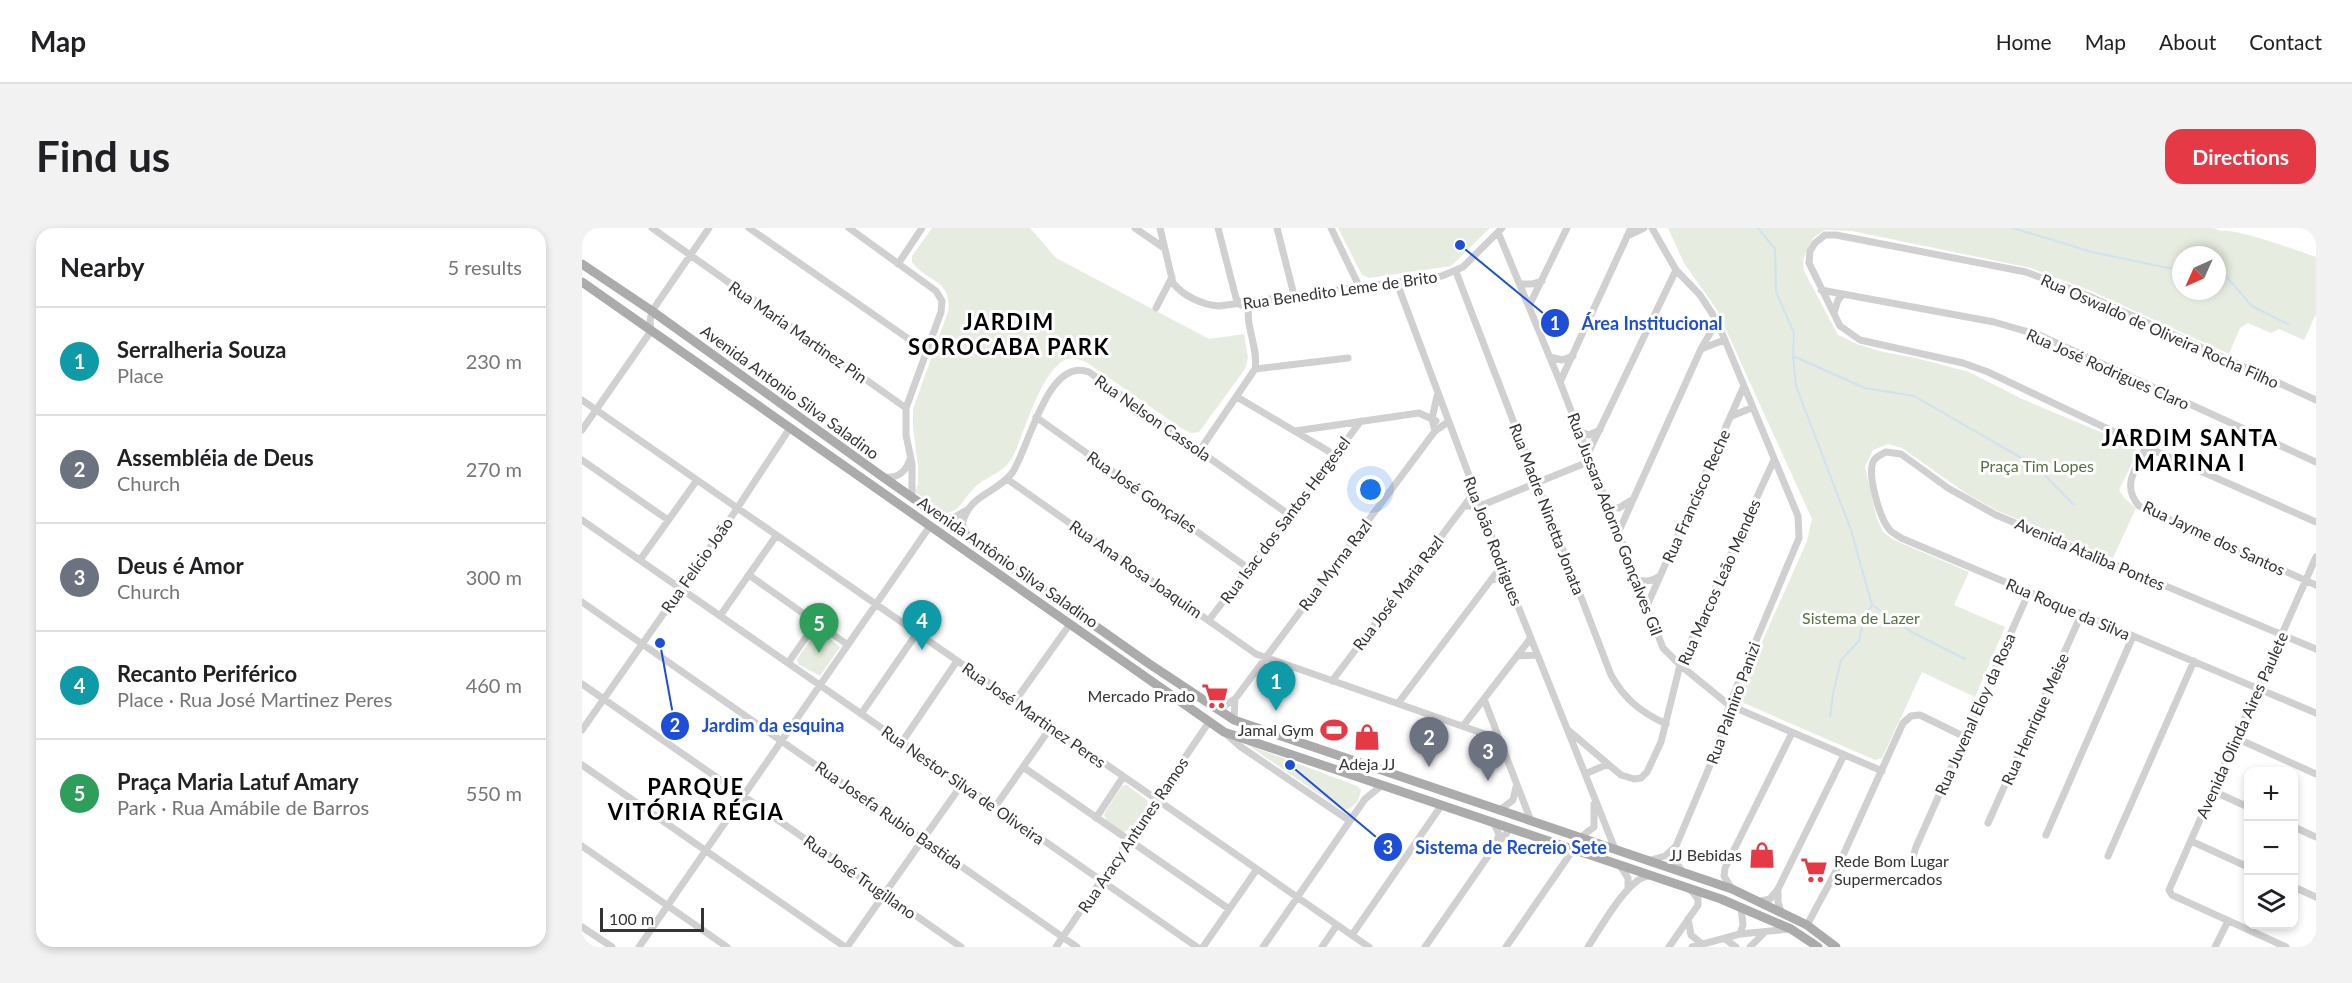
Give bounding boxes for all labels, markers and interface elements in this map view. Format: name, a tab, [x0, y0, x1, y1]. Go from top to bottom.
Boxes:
text: Map	[30, 24, 86, 58]
text: Home	[1996, 29, 2052, 54]
text: Map	[2085, 29, 2126, 54]
text: About	[2159, 29, 2216, 54]
text: Contact	[2249, 29, 2322, 54]
button: Directions	[2165, 129, 2316, 184]
text: Find us	[36, 131, 170, 181]
north arrow	[2172, 246, 2226, 300]
text: Nearby	[60, 251, 145, 283]
text: 5 results	[447, 255, 522, 279]
street label: Rua Benedito Leme de Brito	[1241, 266, 1438, 313]
street label: Rua Oswaldo de Oliveira Rocha Filho	[2038, 269, 2282, 392]
street label: Rua Maria Martinez Pin	[726, 277, 871, 386]
callout: Área Institucional	[1540, 305, 1735, 341]
district label: JARDIM SOROCABA PARK	[908, 308, 1110, 360]
text: 1	[1550, 312, 1560, 334]
text: Área Institucional	[1580, 312, 1723, 334]
street label: Avenida Antonio Silva Saladino	[697, 321, 883, 463]
street label: Rua José Rodrigues Claro	[2024, 324, 2193, 413]
text: Serralheria Souza	[117, 336, 287, 363]
text: 1	[74, 349, 85, 373]
text: 230 m	[466, 349, 522, 373]
text: Place	[117, 363, 164, 387]
street label: Rua Nelson Cassola	[1092, 370, 1215, 465]
street label: Rua Jussara Adorno Gonçalves Gil	[1564, 410, 1667, 638]
street label: Rua Madre Ninetta Jonata	[1506, 420, 1589, 597]
district label: JARDIM SANTA MARINA I	[2102, 424, 2278, 476]
street label: Rua Francisco Reche	[1658, 426, 1733, 565]
street label: Rua Isac dos Santos Hergesel	[1216, 433, 1353, 607]
text: Assembléia de Deus	[117, 444, 314, 471]
street label: Rua José Gonçales	[1084, 447, 1201, 537]
park label: Praça Tim Lopes	[1980, 456, 2094, 475]
text: 2	[74, 457, 85, 481]
text: 270 m	[466, 457, 522, 481]
text: Church	[117, 471, 180, 495]
street label: Rua João Rodrigues	[1460, 474, 1527, 608]
your location	[1356, 475, 1385, 504]
street label: Avenida Antônio Silva Saladino	[915, 492, 1102, 631]
street label: Rua Marcos Leão Mendes	[1673, 496, 1764, 668]
street label: Rua Jayme dos Santos	[2140, 496, 2288, 579]
street label: Rua Felício João	[657, 513, 736, 616]
street label: Avenida Ataliba Pontes	[2013, 513, 2168, 594]
street label: Rua Myrna Razl	[1294, 515, 1375, 614]
street label: Rua Ana Rosa Joaquim	[1066, 516, 1206, 622]
street label: Rua José Maria Razl	[1348, 532, 1447, 654]
text: Deus é Amor	[117, 552, 244, 579]
text: 3	[74, 565, 85, 589]
text: 300 m	[466, 565, 522, 589]
street label: Rua Roque da Silva	[2003, 574, 2133, 643]
text: Church	[117, 579, 180, 603]
pin: 4	[902, 600, 942, 650]
pin: 5	[800, 604, 838, 653]
park label: Sistema de Lazer	[1802, 608, 1920, 627]
street label: Avenida Olinda Aires Paulete	[2192, 629, 2291, 821]
street label: Rua Juvenal Eloy da Rosa	[1930, 630, 2019, 798]
street label: Rua Palmiro Panizi	[1702, 639, 1763, 766]
street label: Rua Henrique Meise	[1997, 650, 2072, 788]
street label: Rua José Martinez Peres	[959, 658, 1110, 771]
text: Recanto Periférico	[117, 660, 297, 687]
pin: 1	[1256, 662, 1296, 711]
text: 4	[74, 673, 85, 697]
text: 460 m	[466, 673, 522, 697]
supermarket icon: Mercado Prado	[1200, 681, 1230, 711]
place label: Mercado Prado	[1088, 686, 1195, 705]
text: Place · Rua José Martinez Peres	[117, 687, 392, 711]
callout: Jardim da esquina	[660, 708, 857, 744]
text: 2	[670, 714, 680, 736]
text: Jardim da esquina	[702, 714, 844, 736]
sports icon: Jamal Gym	[1319, 715, 1349, 745]
pin: 2	[1410, 718, 1448, 767]
place label: Jamal Gym	[1238, 720, 1314, 739]
street label: Rua Nestor Silva de Oliveira	[878, 721, 1048, 848]
shop icon: Adeja JJ	[1352, 722, 1382, 752]
pin: 3	[1468, 732, 1508, 781]
street label: Rua Aracy Antunes Ramos	[1073, 753, 1192, 916]
place label: Adeja JJ	[1339, 754, 1395, 773]
street label: Rua Josefa Rubio Bastida	[812, 757, 966, 873]
map controls	[2244, 767, 2298, 929]
button: +	[2244, 767, 2298, 821]
text: Praça Maria Latuf Amary	[117, 768, 359, 795]
district label: PARQUE VITÓRIA RÉGIA	[607, 773, 784, 825]
text: 5	[74, 781, 85, 805]
text: 550 m	[466, 781, 522, 805]
text: Park · Rua Amábile de Barros	[117, 795, 369, 819]
button: −	[2244, 821, 2298, 875]
callout: Sistema de Recreio Sete	[1373, 829, 1619, 865]
street label: Rua José Trugillano	[800, 831, 920, 922]
text: 3	[1383, 836, 1393, 858]
text: Sistema de Recreio Sete	[1415, 836, 1607, 858]
shop icon: JJ Bebidas	[1747, 840, 1777, 870]
place label: JJ Bebidas	[1669, 845, 1742, 864]
place label: Rede Bom Lugar Supermercados	[1834, 851, 1949, 888]
supermarket icon: Rede Bom Lugar Supermercados	[1799, 855, 1829, 885]
button: layers	[2244, 875, 2298, 929]
scale bar	[600, 905, 704, 932]
text: 100 m	[609, 909, 654, 928]

